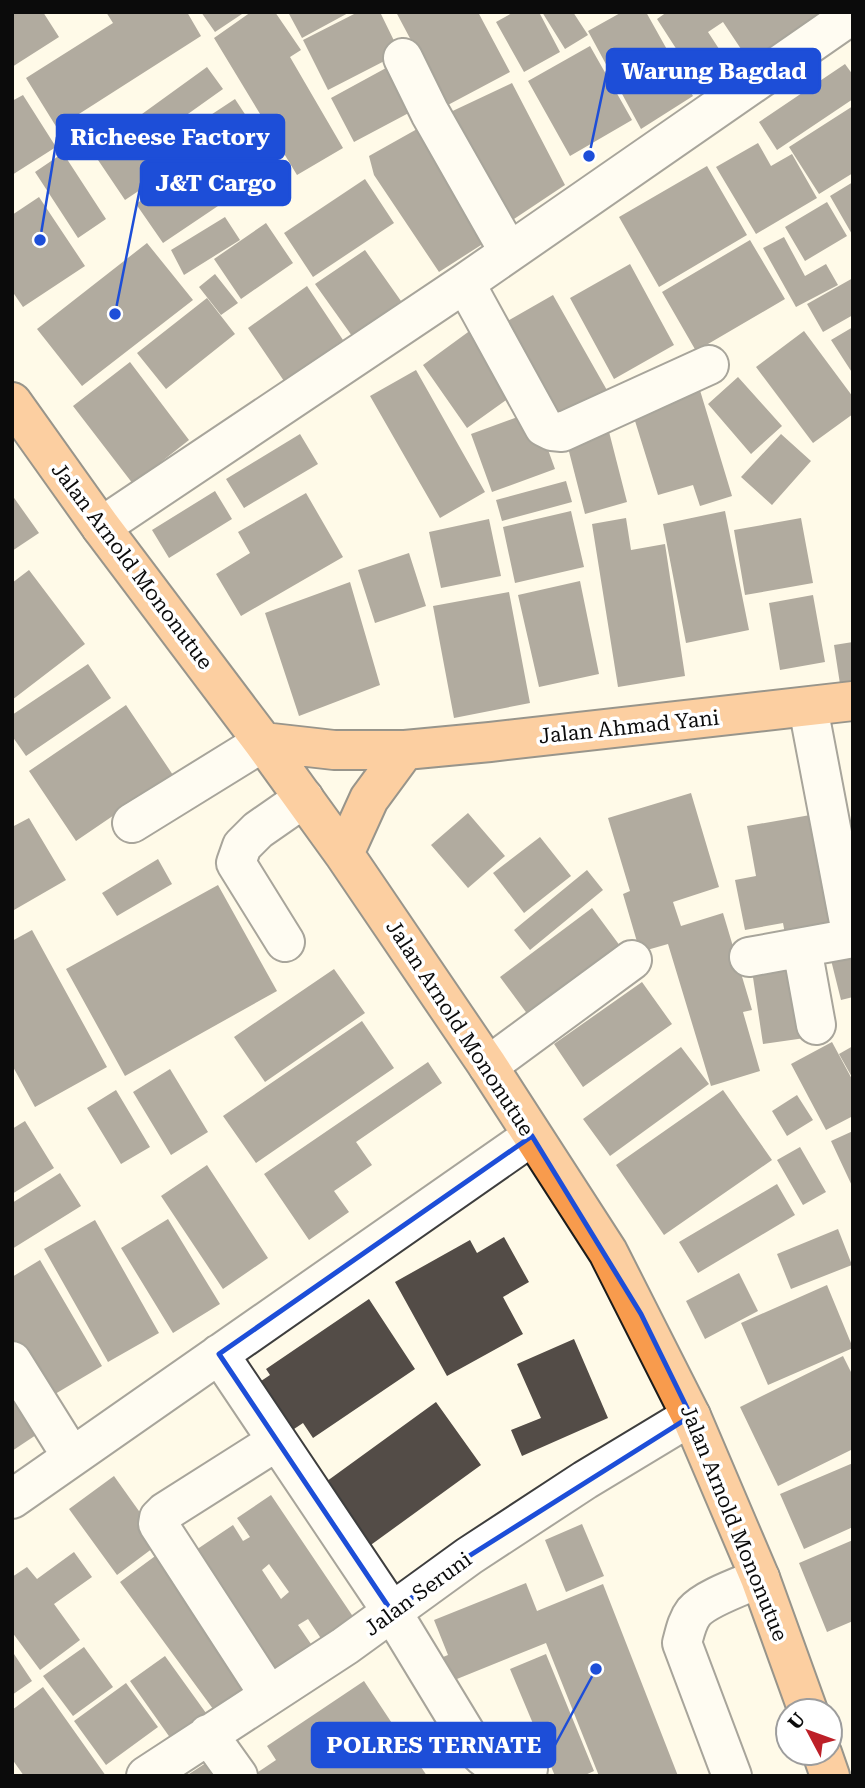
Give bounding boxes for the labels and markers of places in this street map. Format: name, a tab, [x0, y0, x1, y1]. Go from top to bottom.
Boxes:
callout: Warung Bagdad	[607, 49, 820, 93]
callout: Richeese Factory	[57, 115, 284, 159]
callout: J&T Cargo	[141, 161, 290, 205]
callout: POLRES TERNATE	[312, 1723, 555, 1767]

